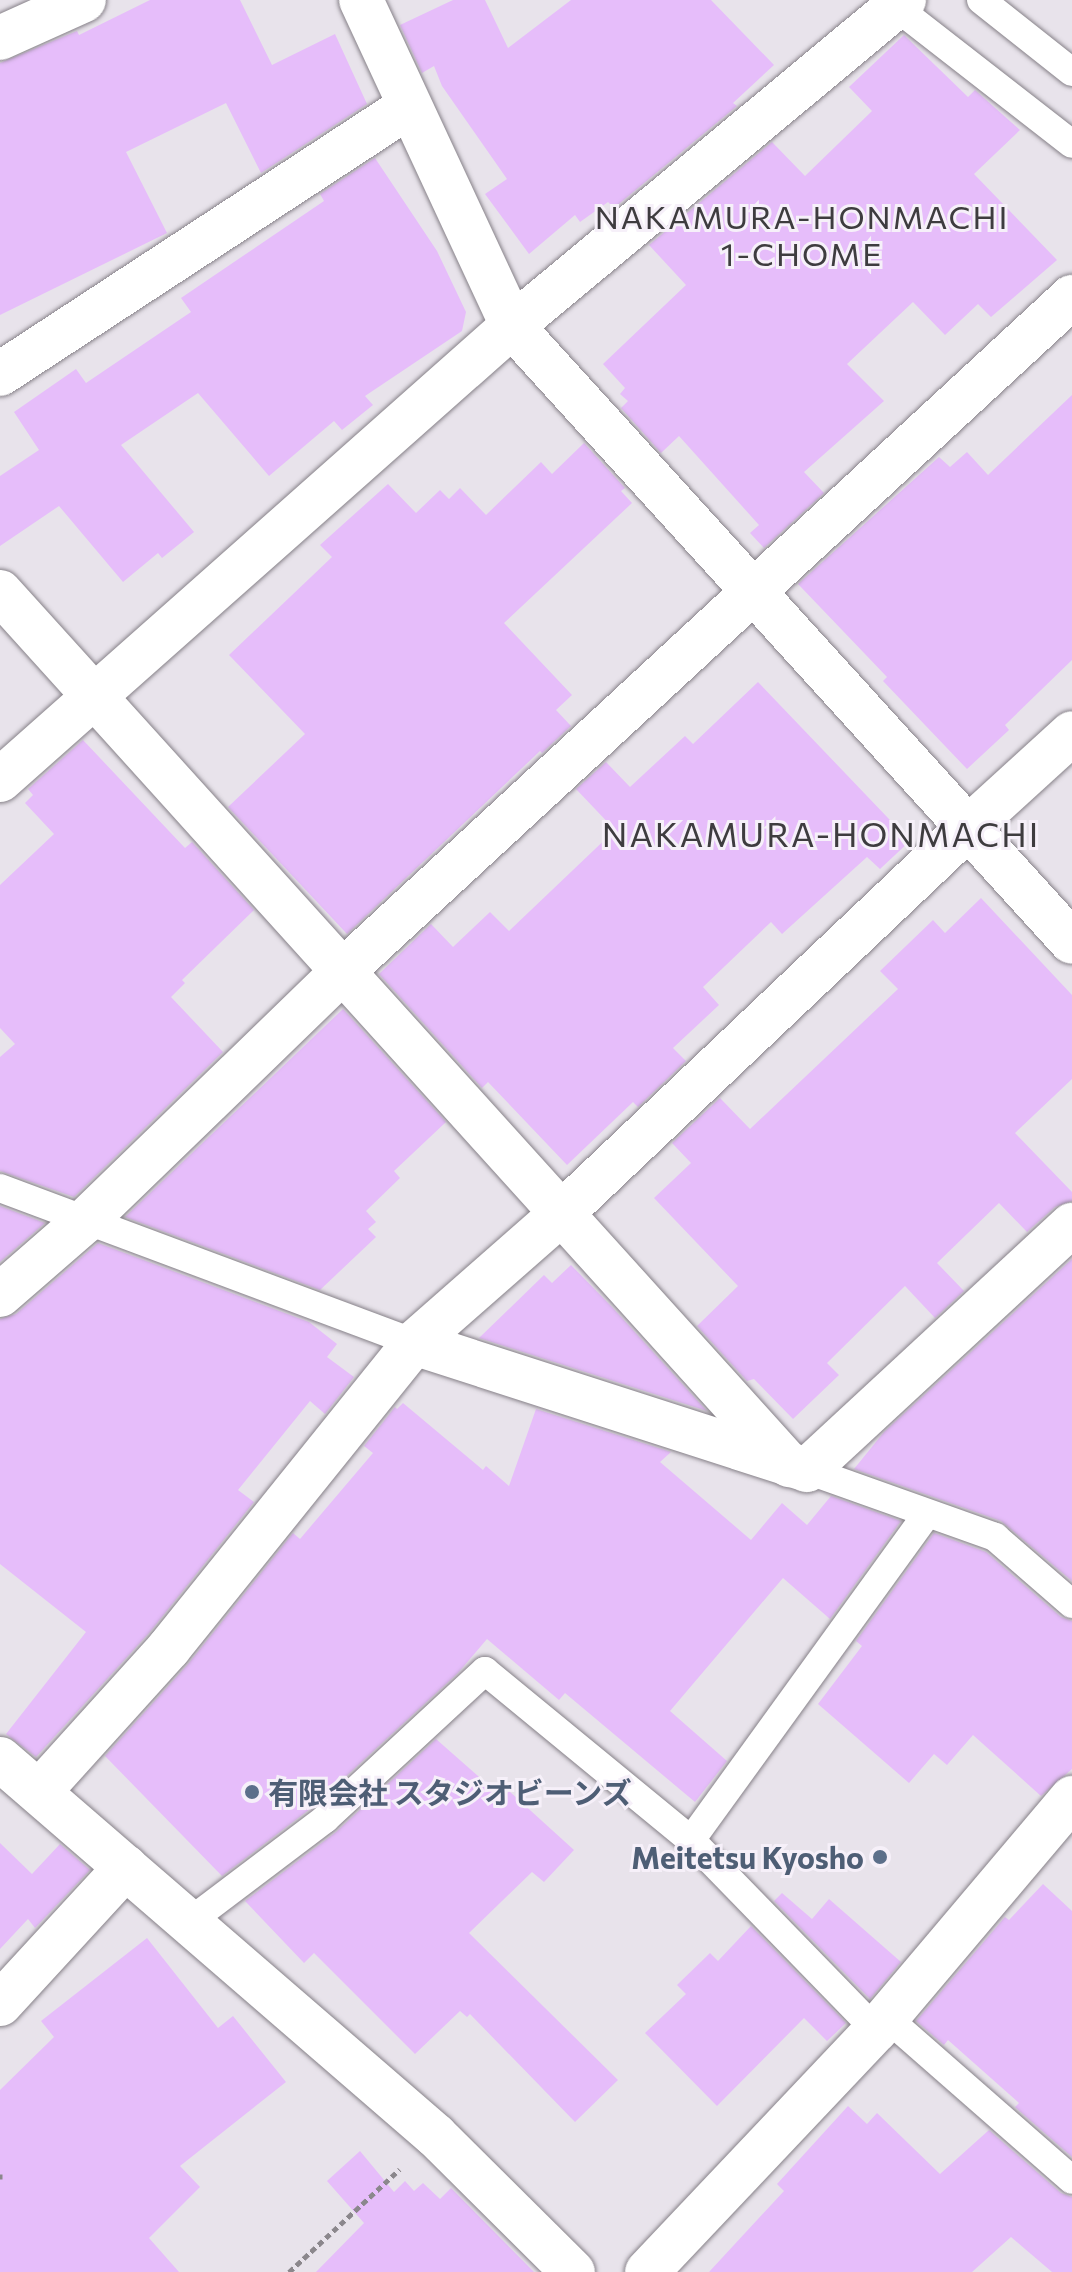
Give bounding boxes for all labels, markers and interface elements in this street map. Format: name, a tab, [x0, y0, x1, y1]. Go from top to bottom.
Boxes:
district label: NAKAMURA-HONMACHI 1-CHOME	[595, 198, 1009, 273]
district label: NAKAMURA-HONMACHI	[602, 814, 1040, 854]
place label: 有限会社 スタジオビーンズ	[268, 1774, 634, 1810]
marker: 有限会社 スタジオビーンズ	[243, 1783, 261, 1801]
place label: Meitetsu Kyosho	[631, 1839, 864, 1875]
marker: Meitetsu Kyosho	[871, 1848, 889, 1866]

